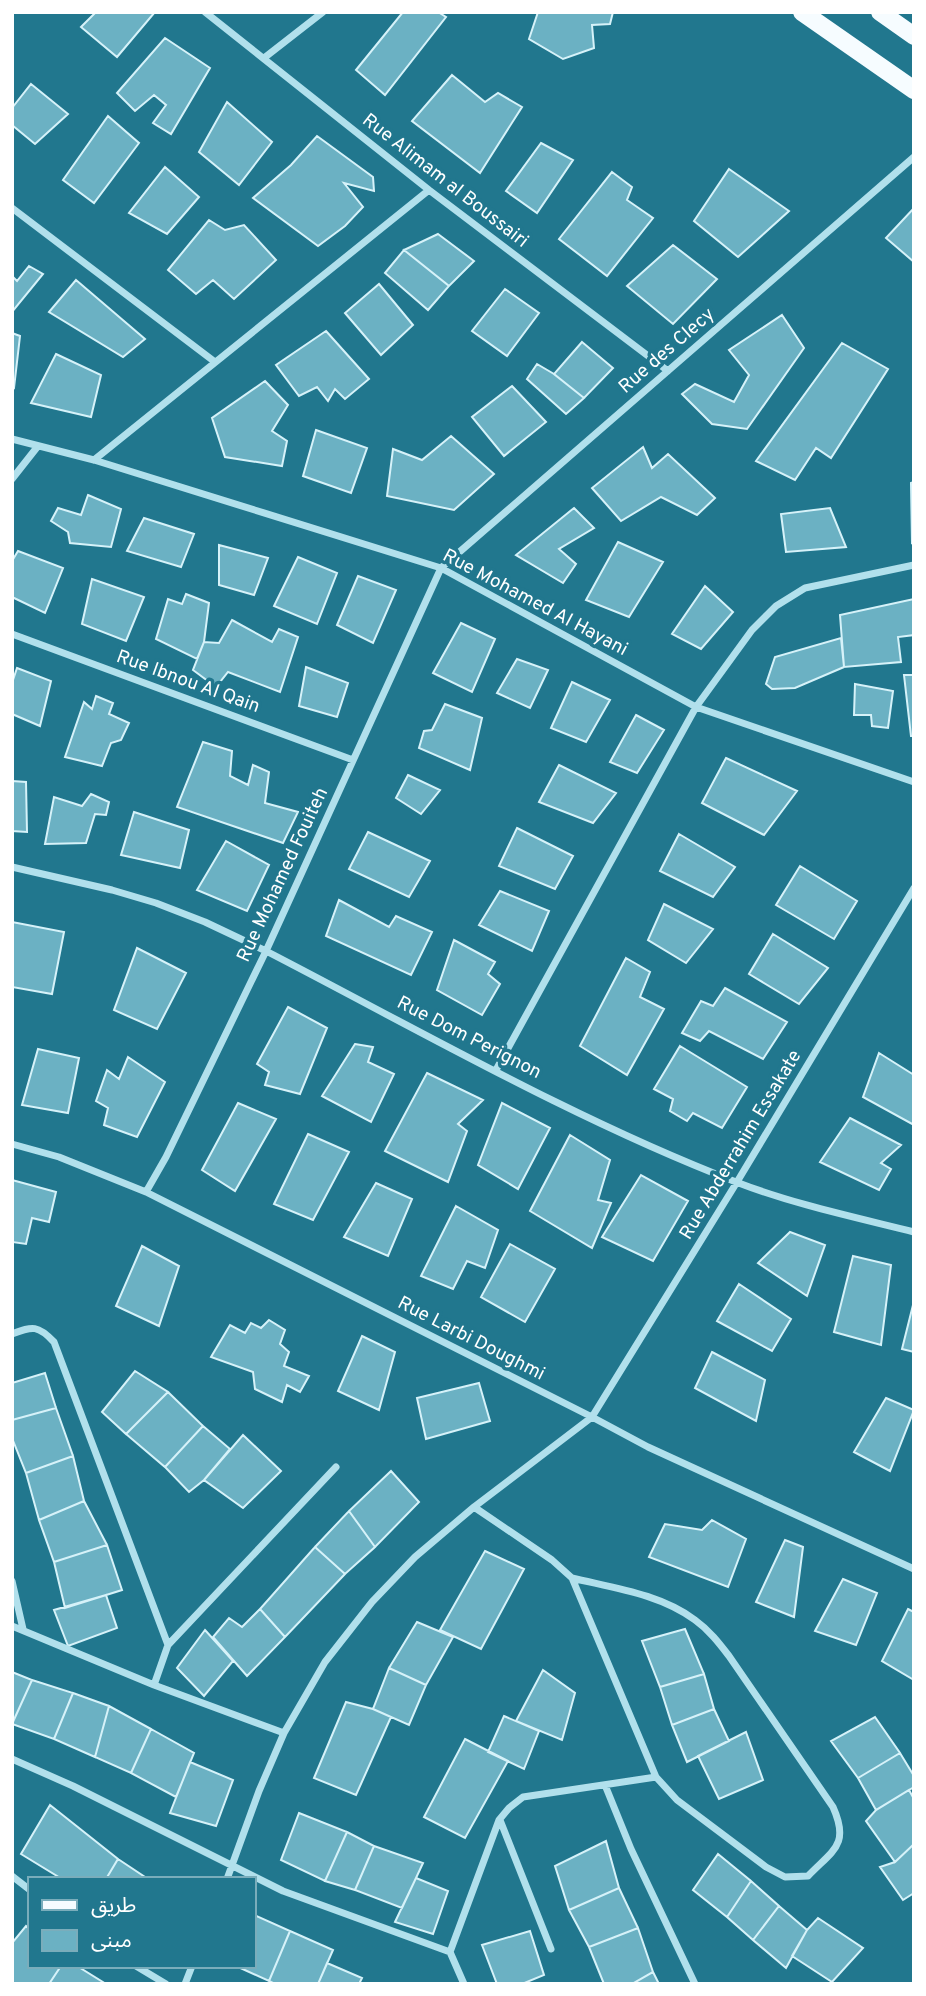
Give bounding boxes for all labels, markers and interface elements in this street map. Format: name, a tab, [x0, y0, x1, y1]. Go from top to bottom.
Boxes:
street label: Rue Alimam al Boussairi	[357, 109, 533, 253]
street label: Rue des Clecy	[614, 303, 720, 399]
street label: Rue Mohamed Al Hayani	[438, 544, 632, 662]
street label: Rue Ibnou Al Qain	[113, 645, 263, 719]
street label: Rue Mohamed Fouiteh	[232, 784, 334, 966]
street label: Rue Dom Perignon	[393, 991, 545, 1085]
street label: Rue Abderrahim Essakate	[675, 1046, 807, 1244]
street label: Rue Larbi Doughmi	[393, 1291, 549, 1387]
legend	[28, 1877, 256, 1968]
text: طريق	[91, 1893, 136, 1920]
text: مبنى	[91, 1928, 132, 1955]

